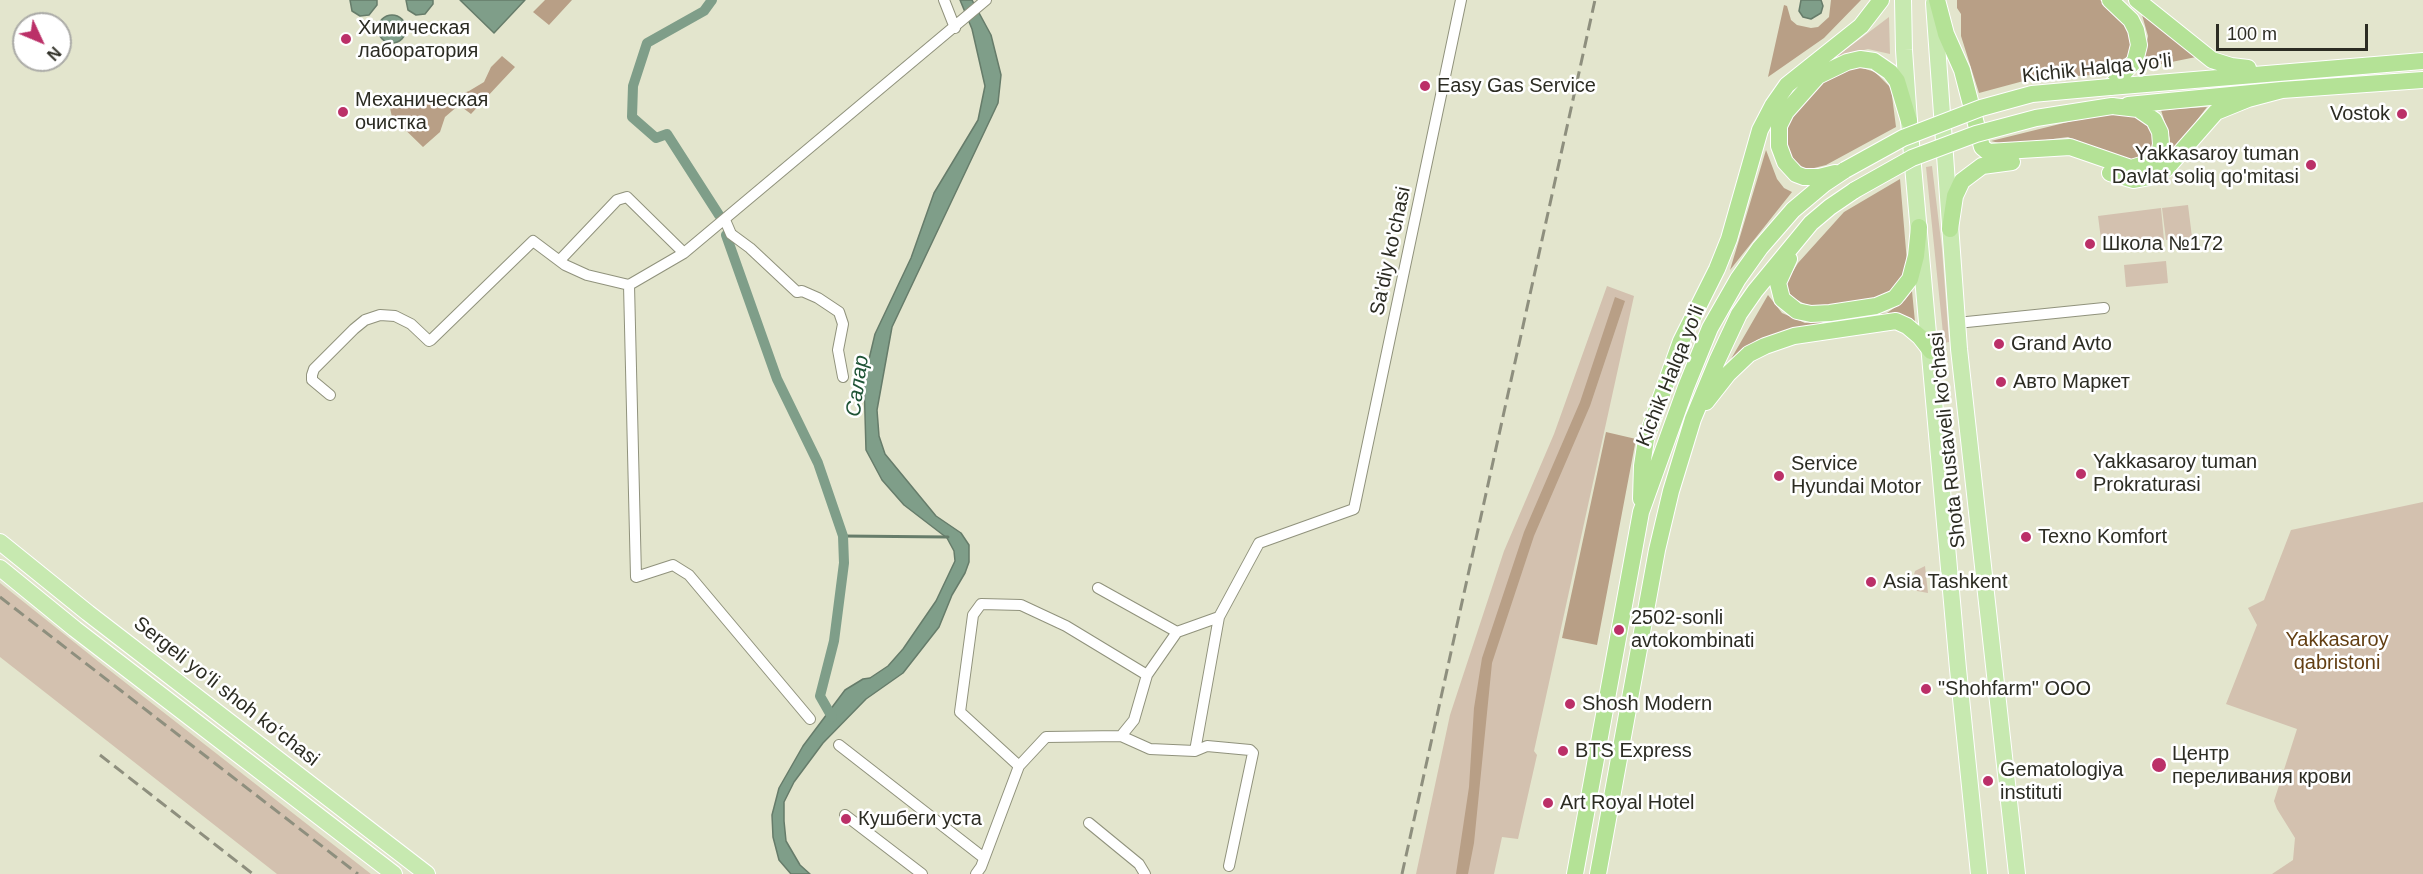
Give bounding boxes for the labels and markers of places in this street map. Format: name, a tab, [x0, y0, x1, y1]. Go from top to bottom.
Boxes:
place label: Химическая лаборатория	[358, 16, 478, 63]
marker: Химическая лаборатория	[339, 32, 353, 46]
place label: Easy Gas Service	[1437, 74, 1596, 98]
marker: Easy Gas Service	[1418, 79, 1432, 93]
place label: Механическая очистка	[355, 88, 488, 135]
place label: Vostok	[2330, 102, 2390, 126]
marker: Механическая очистка	[336, 105, 350, 119]
marker: Vostok	[2395, 107, 2409, 121]
place label: Yakkasaroy tuman Davlat soliq qo'mitasi	[2112, 142, 2299, 189]
marker: Yakkasaroy tuman Davlat soliq qo'mitasi	[2304, 158, 2318, 172]
place label: Школа №172	[2102, 232, 2223, 256]
marker: Школа №172	[2083, 237, 2097, 251]
place label: Grand Avto	[2011, 332, 2112, 356]
marker: Grand Avto	[1992, 337, 2006, 351]
place label: Авто Маркет	[2013, 370, 2130, 394]
marker: Авто Маркет	[1994, 375, 2008, 389]
place label: Yakkasaroy tuman Prokraturasi	[2093, 450, 2257, 497]
place label: Service Hyundai Motor	[1791, 452, 1921, 499]
marker: Yakkasaroy tuman Prokraturasi	[2074, 467, 2088, 481]
marker: Service Hyundai Motor	[1772, 469, 1786, 483]
place label: Texno Komfort	[2038, 525, 2167, 549]
marker: Texno Komfort	[2019, 530, 2033, 544]
place label: Asia Tashkent	[1883, 570, 2008, 594]
marker: Asia Tashkent	[1864, 575, 1878, 589]
place label: 2502-sonli avtokombinati	[1631, 606, 1754, 653]
marker: 2502-sonli avtokombinati	[1612, 623, 1626, 637]
place label: "Shohfarm" OOO	[1938, 677, 2091, 701]
marker: "Shohfarm" OOO	[1919, 682, 1933, 696]
place label: Shosh Modern	[1582, 692, 1712, 716]
marker: Shosh Modern	[1563, 697, 1577, 711]
place label: BTS Express	[1575, 739, 1692, 763]
place label: Центр переливания крови	[2172, 742, 2351, 789]
marker: BTS Express	[1556, 744, 1570, 758]
marker: Центр переливания крови	[2150, 756, 2168, 774]
place label: Gematologiya instituti	[2000, 758, 2123, 805]
marker: Gematologiya instituti	[1981, 774, 1995, 788]
place label: Art Royal Hotel	[1560, 791, 1694, 815]
marker: Art Royal Hotel	[1541, 796, 1555, 810]
place label: Кушбеги уста	[858, 807, 982, 831]
marker: Кушбеги уста	[839, 812, 853, 826]

